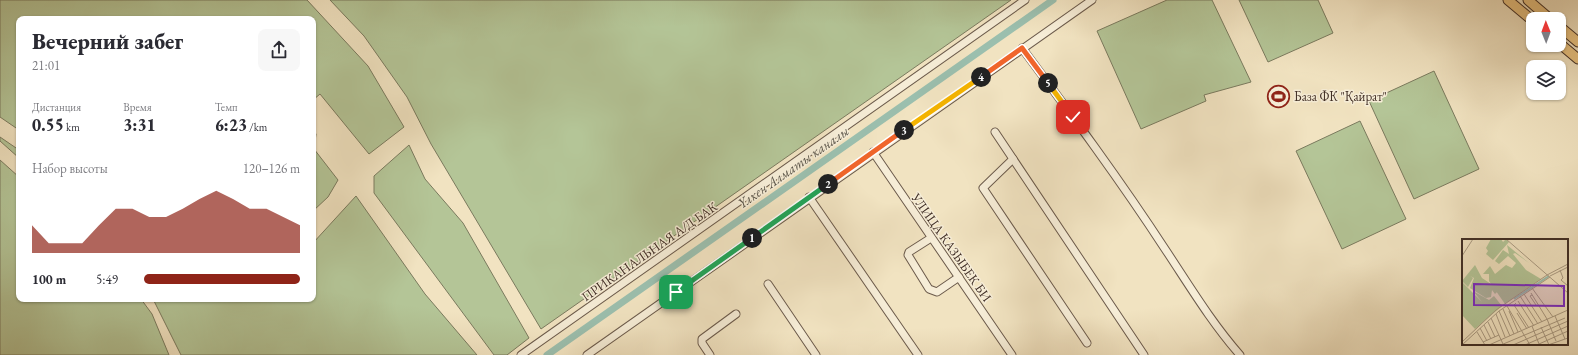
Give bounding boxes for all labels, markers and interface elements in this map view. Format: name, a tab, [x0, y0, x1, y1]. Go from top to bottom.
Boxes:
north arrow	[1526, 12, 1566, 52]
map controls	[1526, 12, 1566, 100]
text: Вечерний забег	[32, 27, 183, 56]
button: share	[258, 29, 300, 71]
text: 21:01	[32, 57, 60, 74]
button: layers	[1526, 60, 1566, 100]
pin: 4	[971, 67, 991, 87]
text: 4	[978, 70, 984, 84]
pin: 5	[1038, 73, 1058, 93]
text: 5	[1045, 76, 1051, 90]
sports icon: База ФК "Қайрат"	[1265, 83, 1291, 109]
place label: База ФК "Қайрат"	[1294, 88, 1387, 105]
text: Дистанция	[32, 100, 81, 114]
text: Время	[123, 100, 152, 114]
text: Темп	[215, 100, 238, 114]
pin	[1056, 100, 1090, 134]
icon: check	[1062, 106, 1084, 128]
text: 0.55	[32, 114, 64, 136]
text: 3:31	[123, 114, 156, 136]
text: 6:23	[215, 114, 247, 136]
text: km	[64, 120, 80, 134]
text: /km	[247, 120, 267, 134]
pin: 3	[894, 120, 914, 140]
water label: Үлкен Алматы каналы	[734, 122, 853, 212]
text: 3	[901, 123, 907, 137]
text: Набор высоты	[32, 160, 108, 177]
text: 120–126 m	[243, 160, 300, 177]
pin: 2	[818, 174, 838, 194]
text: 2	[825, 177, 831, 191]
street label: УЛИЦА КАЗЫБЕК БИ	[907, 189, 996, 305]
street label: ПРИКАНАЛЬНАЯ А/Д БАК	[578, 198, 721, 305]
pin: 1	[742, 228, 762, 248]
text: 1	[749, 231, 755, 245]
inset map	[1462, 239, 1568, 345]
text: 100 m	[32, 271, 66, 288]
text: 5:49	[96, 271, 118, 288]
pin	[659, 275, 693, 309]
icon: arrive	[665, 281, 687, 303]

